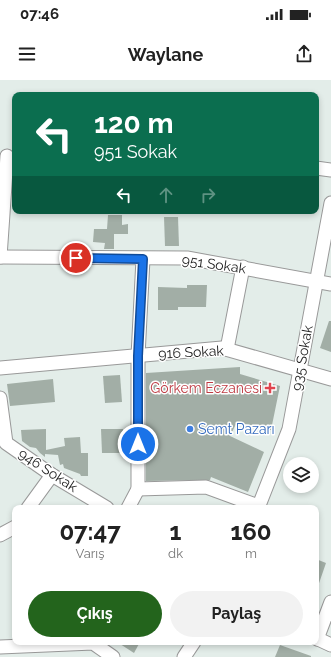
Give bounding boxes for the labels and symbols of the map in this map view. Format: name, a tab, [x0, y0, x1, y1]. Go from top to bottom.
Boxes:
pin	[59, 241, 93, 275]
street label: 951 Sokak	[181, 252, 248, 277]
street label: 935 Sokak	[288, 323, 316, 392]
street label: 916 Sokak	[158, 342, 225, 362]
place label: Görkem Eczanesi	[150, 380, 262, 396]
marker: Görkem Eczanesi	[265, 383, 275, 393]
place label: Semt Pazarı	[198, 421, 275, 437]
position arrow	[117, 423, 159, 465]
marker: Semt Pazarı	[185, 424, 195, 434]
street label: 946 Sokak	[15, 445, 81, 495]

